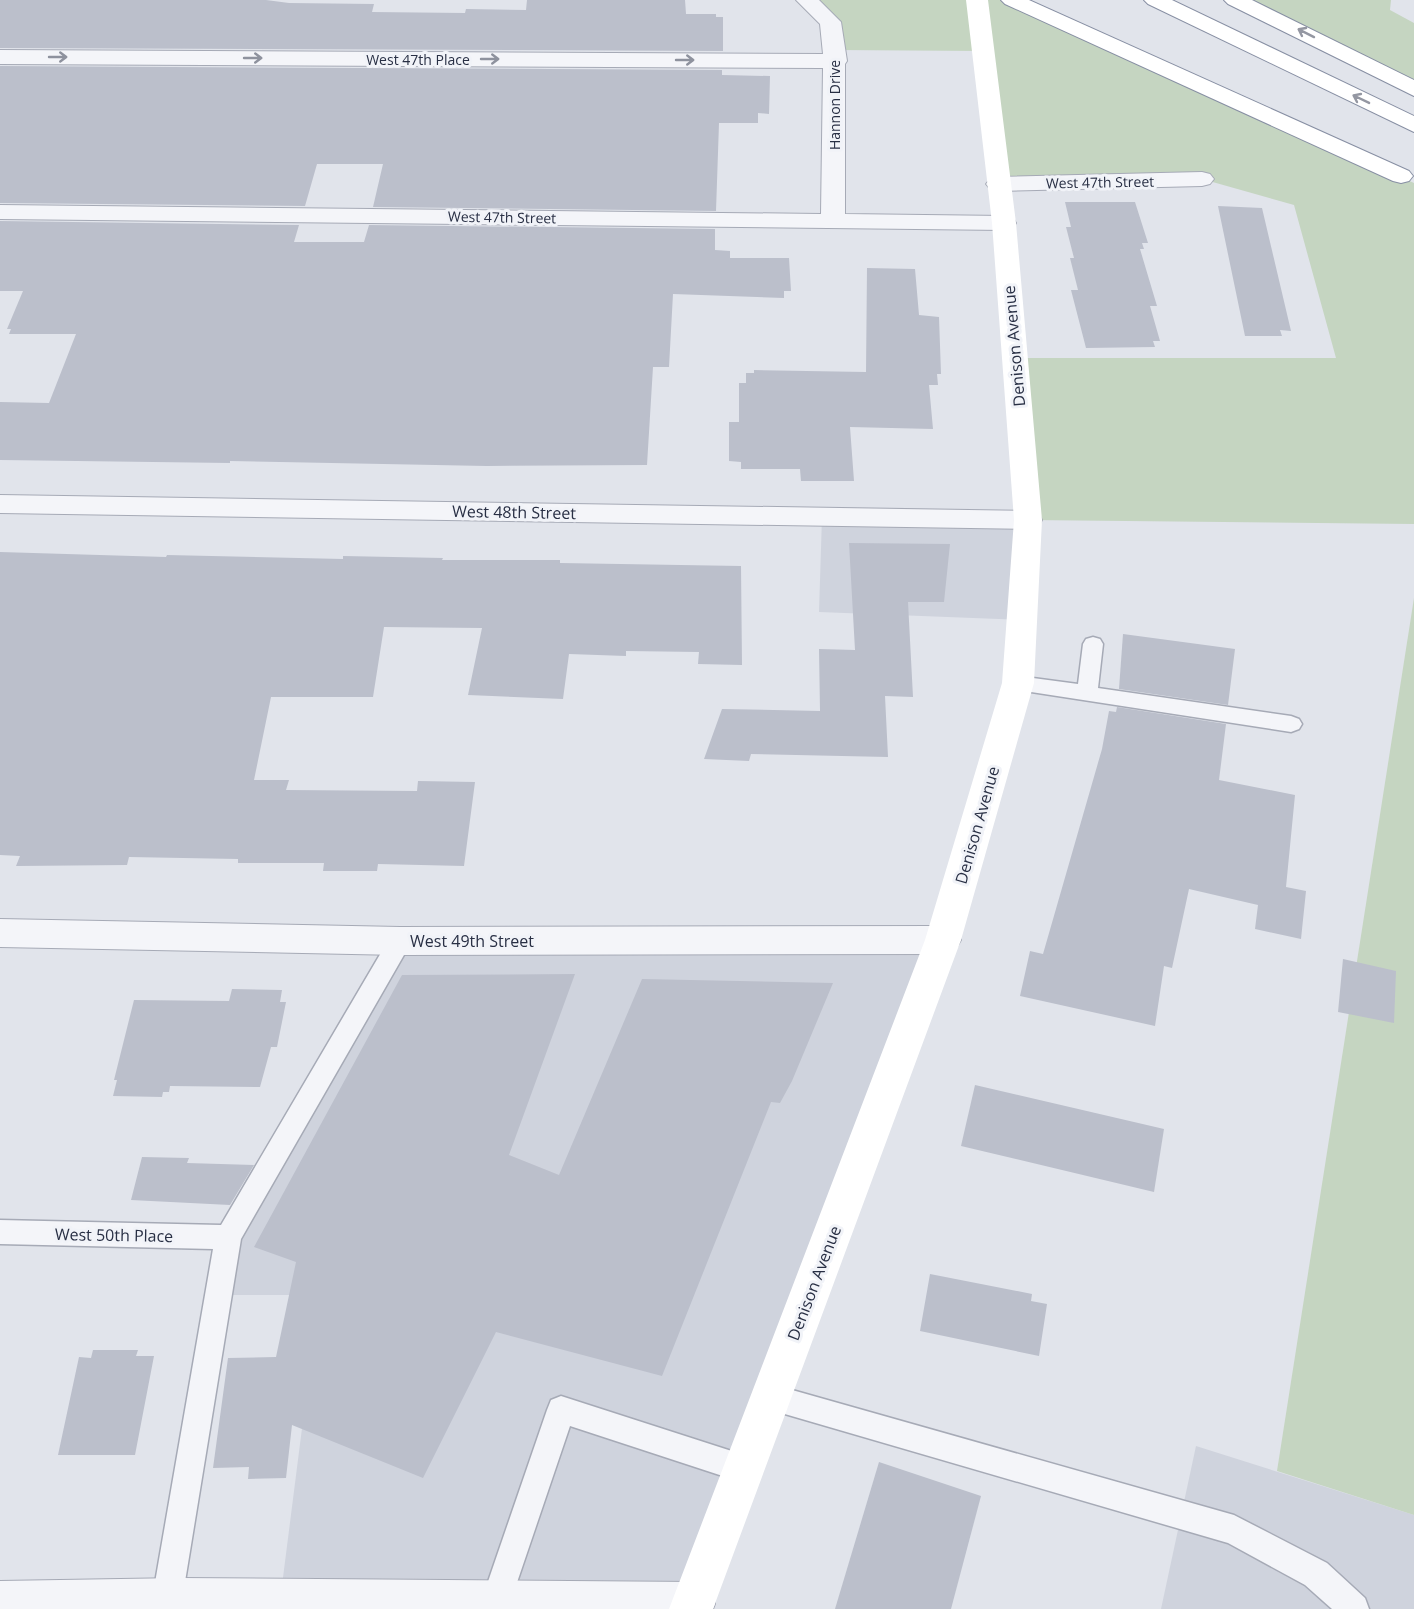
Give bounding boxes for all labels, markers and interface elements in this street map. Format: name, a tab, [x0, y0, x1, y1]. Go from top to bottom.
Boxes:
one-way arrow	[1297, 27, 1315, 39]
street label: West 47th Place	[366, 50, 470, 69]
one-way arrow	[48, 51, 68, 63]
one-way arrow	[243, 52, 263, 64]
one-way arrow	[480, 53, 500, 65]
one-way arrow	[675, 55, 695, 66]
street label: Hannon Drive	[825, 60, 844, 150]
one-way arrow	[1353, 93, 1371, 104]
street label: West 47th Street	[1046, 172, 1154, 192]
street label: West 47th Street	[448, 207, 556, 227]
street label: Denison Avenue	[998, 285, 1030, 407]
street label: West 48th Street	[452, 500, 576, 524]
street label: Denison Avenue	[950, 764, 1004, 886]
street label: West 49th Street	[410, 930, 534, 952]
street label: Denison Avenue	[782, 1222, 846, 1344]
street label: West 50th Place	[55, 1223, 173, 1247]

